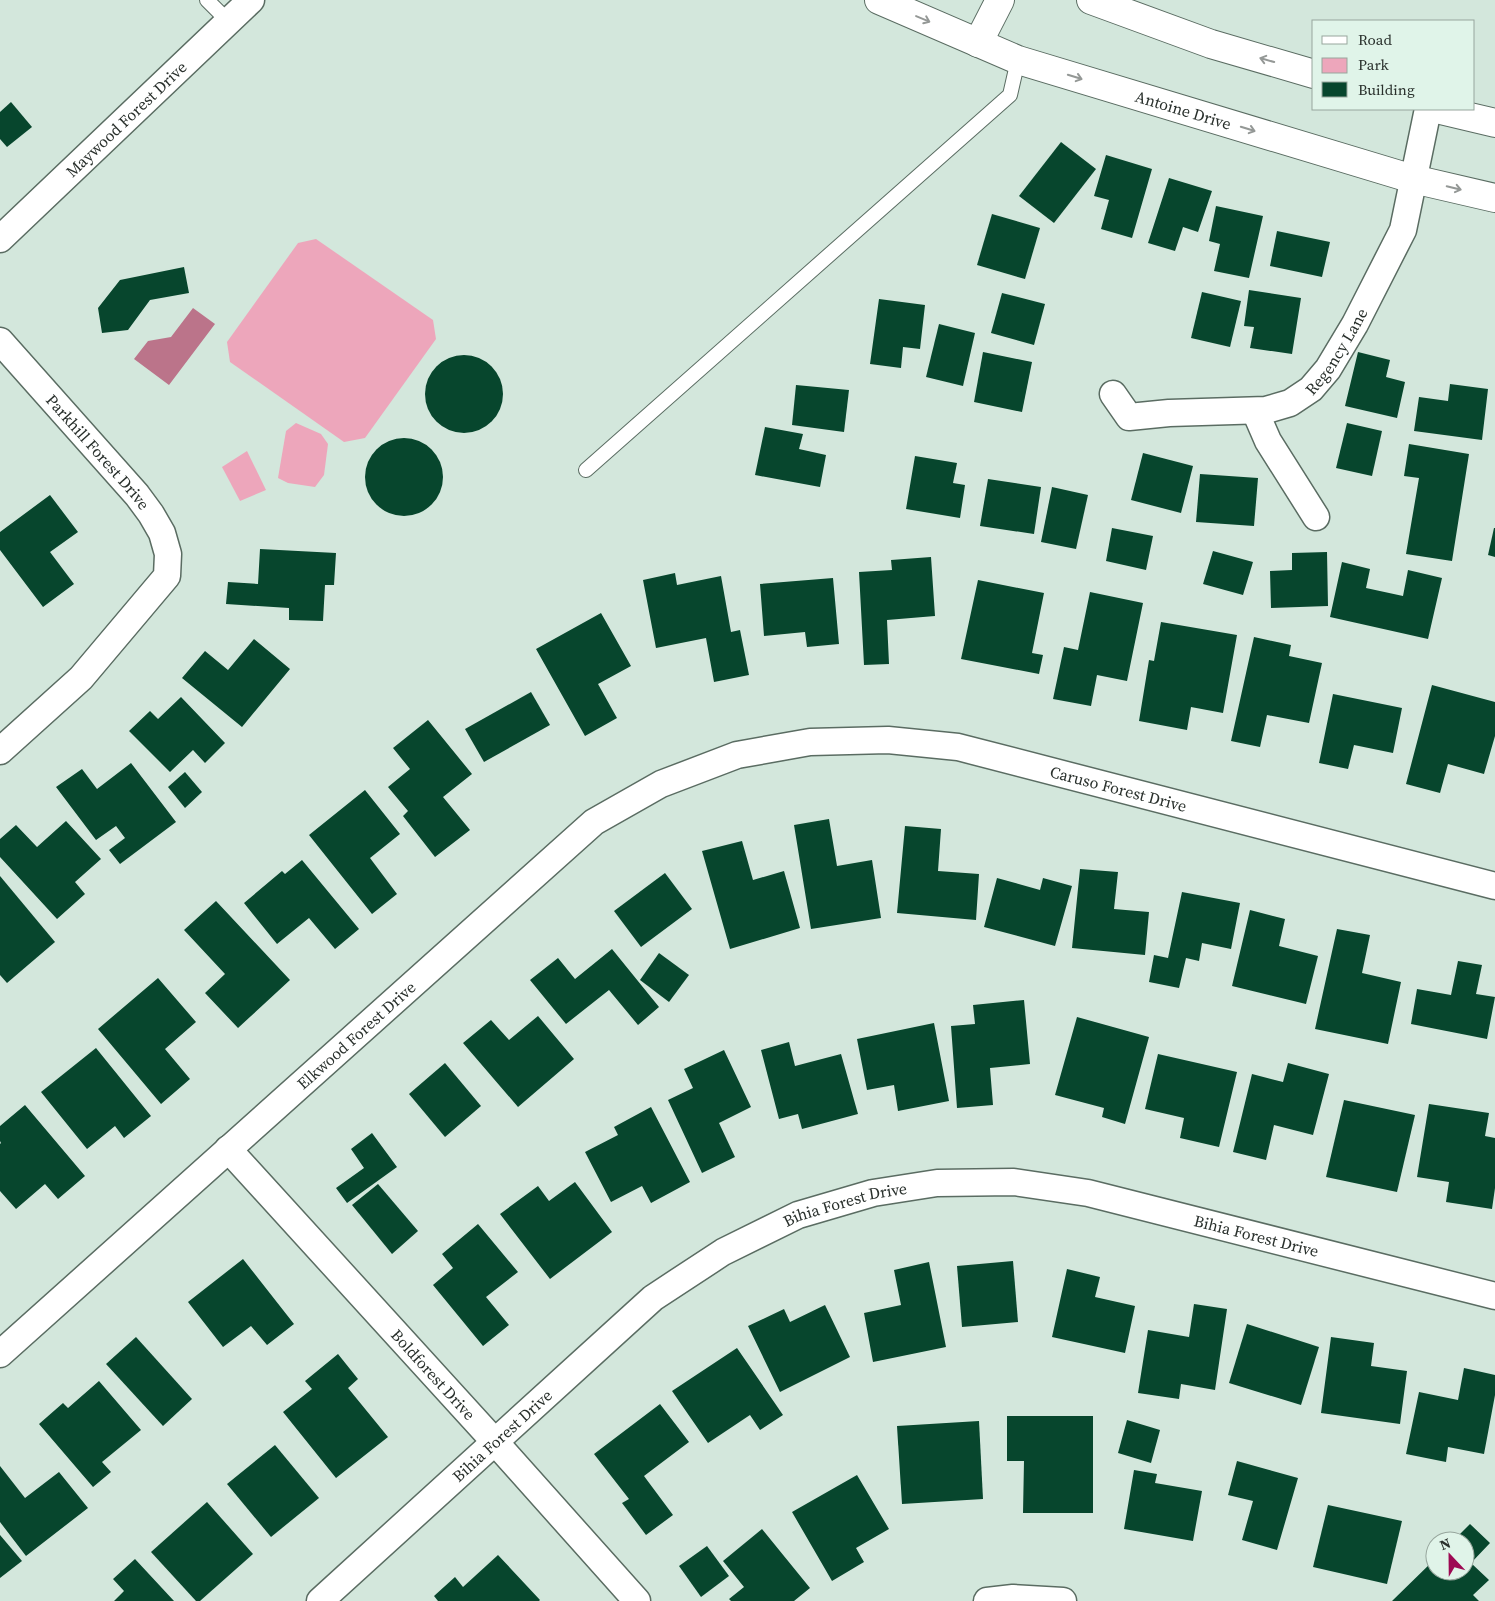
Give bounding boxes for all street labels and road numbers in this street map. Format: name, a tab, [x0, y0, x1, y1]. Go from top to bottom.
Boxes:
street label: Maywood Forest Drive	[61, 56, 191, 182]
street label: Antoine Drive	[1133, 85, 1234, 135]
street label: Regency Lane	[1300, 304, 1372, 399]
street label: Parkhill Forest Drive	[41, 389, 155, 514]
street label: Caruso Forest Drive	[1048, 760, 1189, 817]
street label: Elkwood Forest Drive	[292, 976, 420, 1094]
street label: Bihia Forest Drive	[779, 1177, 908, 1232]
street label: Bihia Forest Drive	[1192, 1209, 1321, 1262]
street label: Boldforest Drive	[386, 1324, 481, 1425]
street label: Bihia Forest Drive	[447, 1384, 557, 1487]

